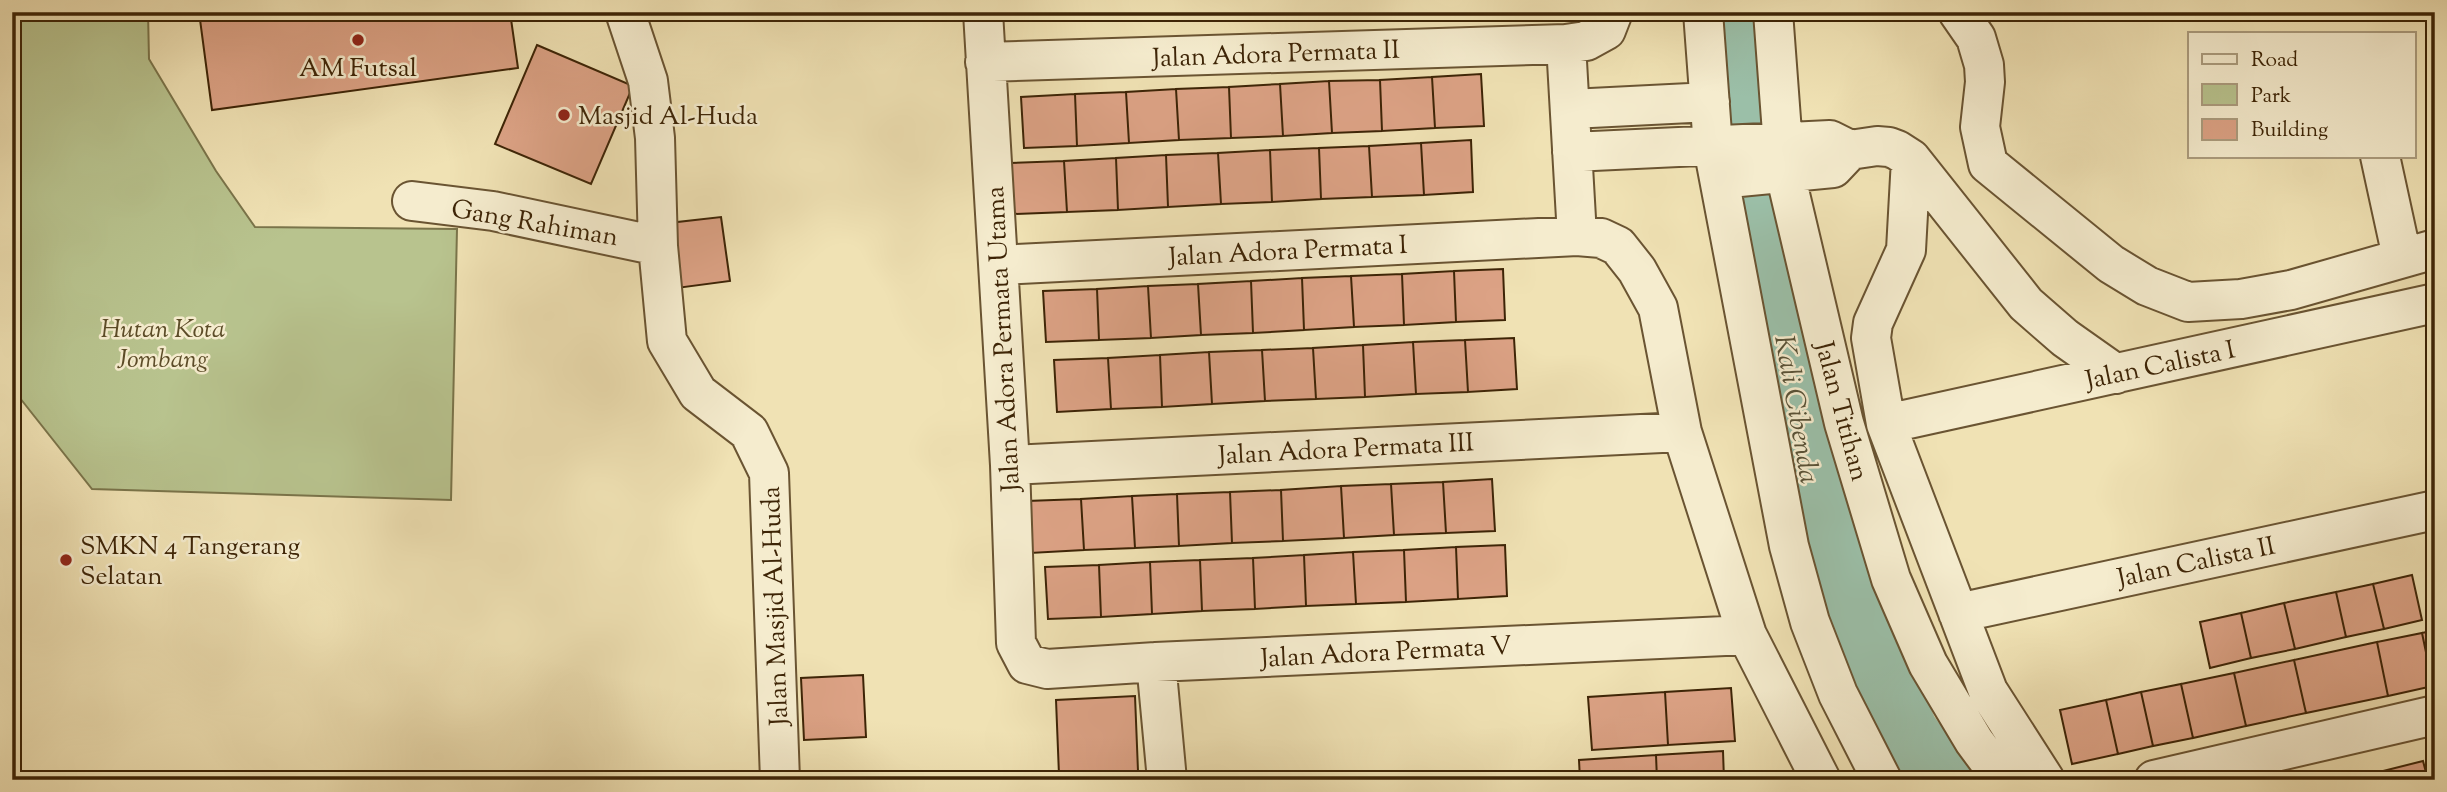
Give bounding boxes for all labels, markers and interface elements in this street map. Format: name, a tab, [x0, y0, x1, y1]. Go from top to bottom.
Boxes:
marker: AM Futsal	[350, 32, 366, 48]
legend	[2188, 32, 2416, 158]
street label: Jalan Adora Permata II	[1150, 33, 1401, 78]
text: Road	[2251, 46, 2298, 76]
place label: AM Futsal	[299, 51, 417, 88]
text: Park	[2251, 82, 2292, 112]
place label: Masjid Al-Huda	[578, 99, 758, 136]
marker: Masjid Al-Huda	[556, 107, 572, 123]
text: Building	[2251, 116, 2328, 146]
street label: Jalan Adora Permata Utama	[978, 185, 1031, 495]
street label: Gang Rahiman	[448, 192, 621, 257]
street label: Jalan Adora Permata I	[1166, 228, 1409, 277]
park label: Hutan Kota Jombang	[101, 312, 225, 379]
water label: Kali Cibenda	[1762, 332, 1828, 487]
street label: Jalan Calista I	[2080, 332, 2239, 401]
street label: Jalan Titihan	[1804, 336, 1877, 485]
street label: Jalan Adora Permata III	[1215, 425, 1475, 476]
street label: Jalan Masjid Al-Huda	[754, 485, 799, 728]
place label: SMKN 4 Tangerang Selatan	[80, 529, 300, 596]
street label: Jalan Calista II	[2112, 529, 2279, 599]
marker: SMKN 4 Tangerang Selatan	[58, 552, 74, 568]
street label: Jalan Adora Permata V	[1258, 628, 1513, 679]

